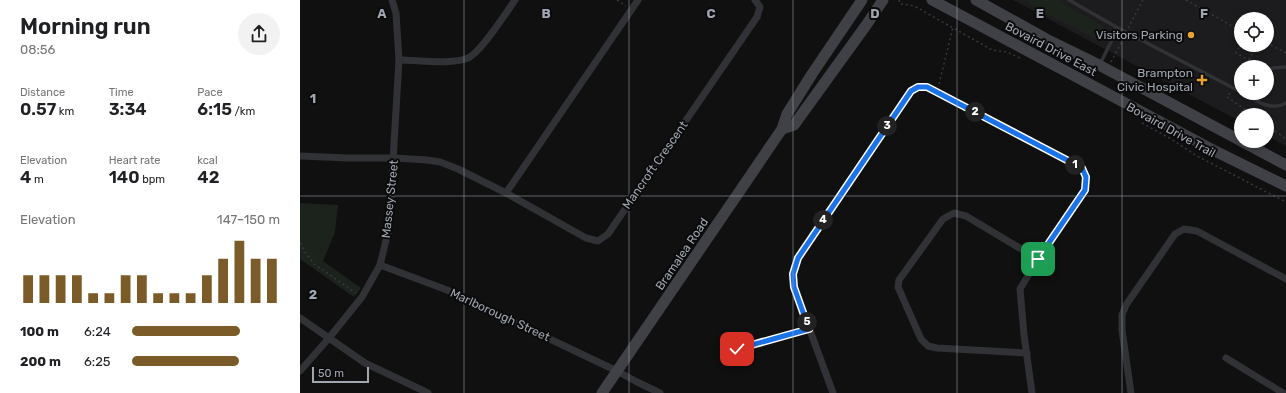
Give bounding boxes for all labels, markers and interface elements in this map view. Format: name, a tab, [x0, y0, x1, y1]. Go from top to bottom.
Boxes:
text: A	[377, 6, 387, 21]
text: B	[541, 6, 551, 21]
text: C	[706, 6, 716, 21]
text: D	[870, 6, 880, 21]
text: E	[1036, 6, 1044, 21]
text: F	[1200, 6, 1208, 21]
map controls	[1234, 12, 1274, 148]
button: locate	[1234, 12, 1274, 52]
text: Morning run	[20, 13, 151, 40]
button: share	[238, 13, 280, 55]
street label: Bovaird Drive East	[1003, 19, 1099, 79]
place label: Visitors Parking	[1096, 28, 1183, 42]
marker: Visitors Parking	[1186, 30, 1196, 40]
text: 08:56	[20, 42, 55, 57]
button: +	[1234, 60, 1274, 100]
place label: Brampton Civic Hospital	[1117, 66, 1193, 94]
marker: Brampton Civic Hospital	[1196, 74, 1208, 86]
text: Distance	[20, 86, 65, 99]
text: Time	[109, 86, 134, 99]
text: Pace	[197, 86, 223, 99]
text: 1	[310, 91, 316, 106]
text: 0.57	[20, 99, 56, 119]
text: 3:34	[109, 99, 147, 119]
text: 6:15	[197, 99, 232, 119]
street label: Bovaird Drive Trail	[1124, 100, 1218, 160]
pin: 2	[965, 102, 985, 122]
text: km	[56, 105, 74, 118]
text: /km	[232, 105, 255, 118]
text: 2	[971, 105, 979, 118]
button: −	[1234, 108, 1274, 148]
pin: 3	[877, 116, 897, 136]
street label: Mancroft Crescent	[619, 118, 691, 212]
text: 3	[883, 119, 891, 132]
text: Elevation	[20, 154, 67, 167]
text: Heart rate	[109, 154, 161, 167]
text: kcal	[197, 154, 218, 167]
pin: 1	[1065, 155, 1085, 175]
text: 1	[1072, 158, 1078, 171]
street label: Massey Street	[379, 159, 401, 239]
text: 4	[20, 167, 31, 187]
text: 140	[109, 167, 140, 187]
text: 42	[197, 167, 219, 187]
text: m	[31, 173, 44, 186]
text: bpm	[140, 173, 165, 186]
pin: 4	[813, 210, 833, 230]
text: Elevation	[20, 212, 76, 227]
text: 147–150 m	[217, 212, 280, 227]
text: 4	[819, 213, 827, 226]
street label: Bramalea Road	[653, 215, 711, 293]
pin	[1021, 242, 1055, 276]
icon: arrive	[1027, 248, 1049, 270]
street label: Marlborough Street	[448, 286, 552, 344]
text: 2	[309, 287, 317, 302]
pin: 5	[797, 312, 817, 332]
text: 5	[803, 315, 811, 328]
text: 100 m	[20, 324, 59, 339]
text: 6:24	[84, 324, 111, 339]
pin	[720, 332, 754, 366]
icon: check	[726, 338, 748, 360]
text: 200 m	[20, 354, 61, 369]
text: 6:25	[84, 354, 111, 369]
scale bar	[312, 365, 369, 384]
text: 50 m	[318, 367, 344, 380]

